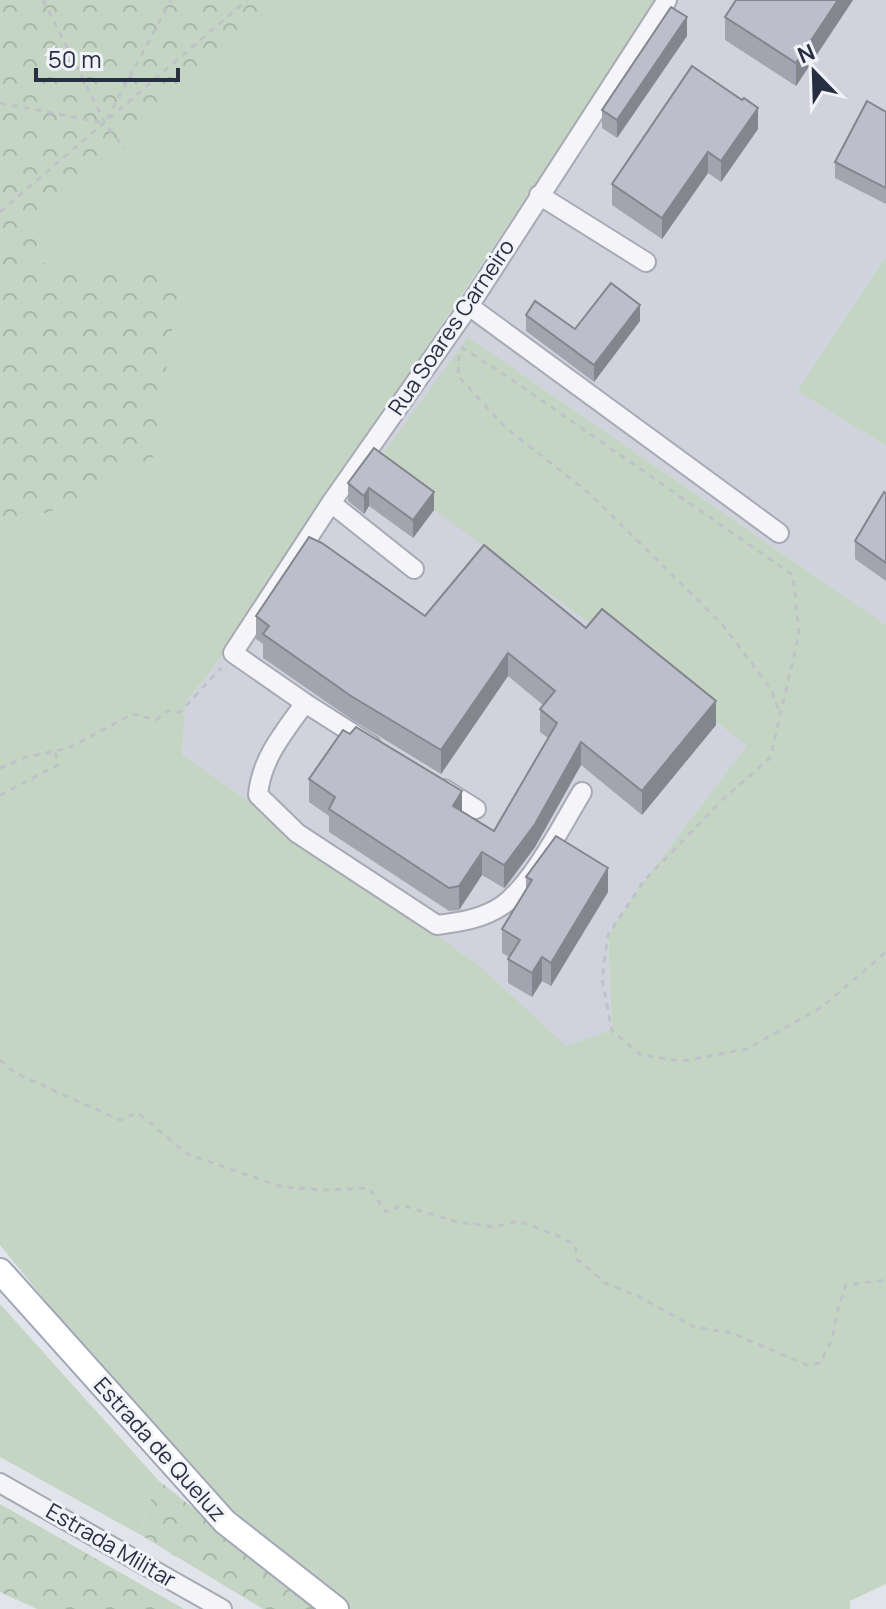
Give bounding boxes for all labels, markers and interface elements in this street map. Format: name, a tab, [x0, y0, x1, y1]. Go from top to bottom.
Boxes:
scale bar	[36, 32, 178, 82]
north arrow	[774, 32, 854, 112]
text: N	[793, 37, 819, 70]
text: 50 m	[48, 42, 102, 75]
street label: Rua Soares Carneiro	[381, 233, 521, 421]
street label: Estrada de Queluz	[87, 1370, 233, 1528]
street label: Estrada Militar	[41, 1496, 181, 1594]

